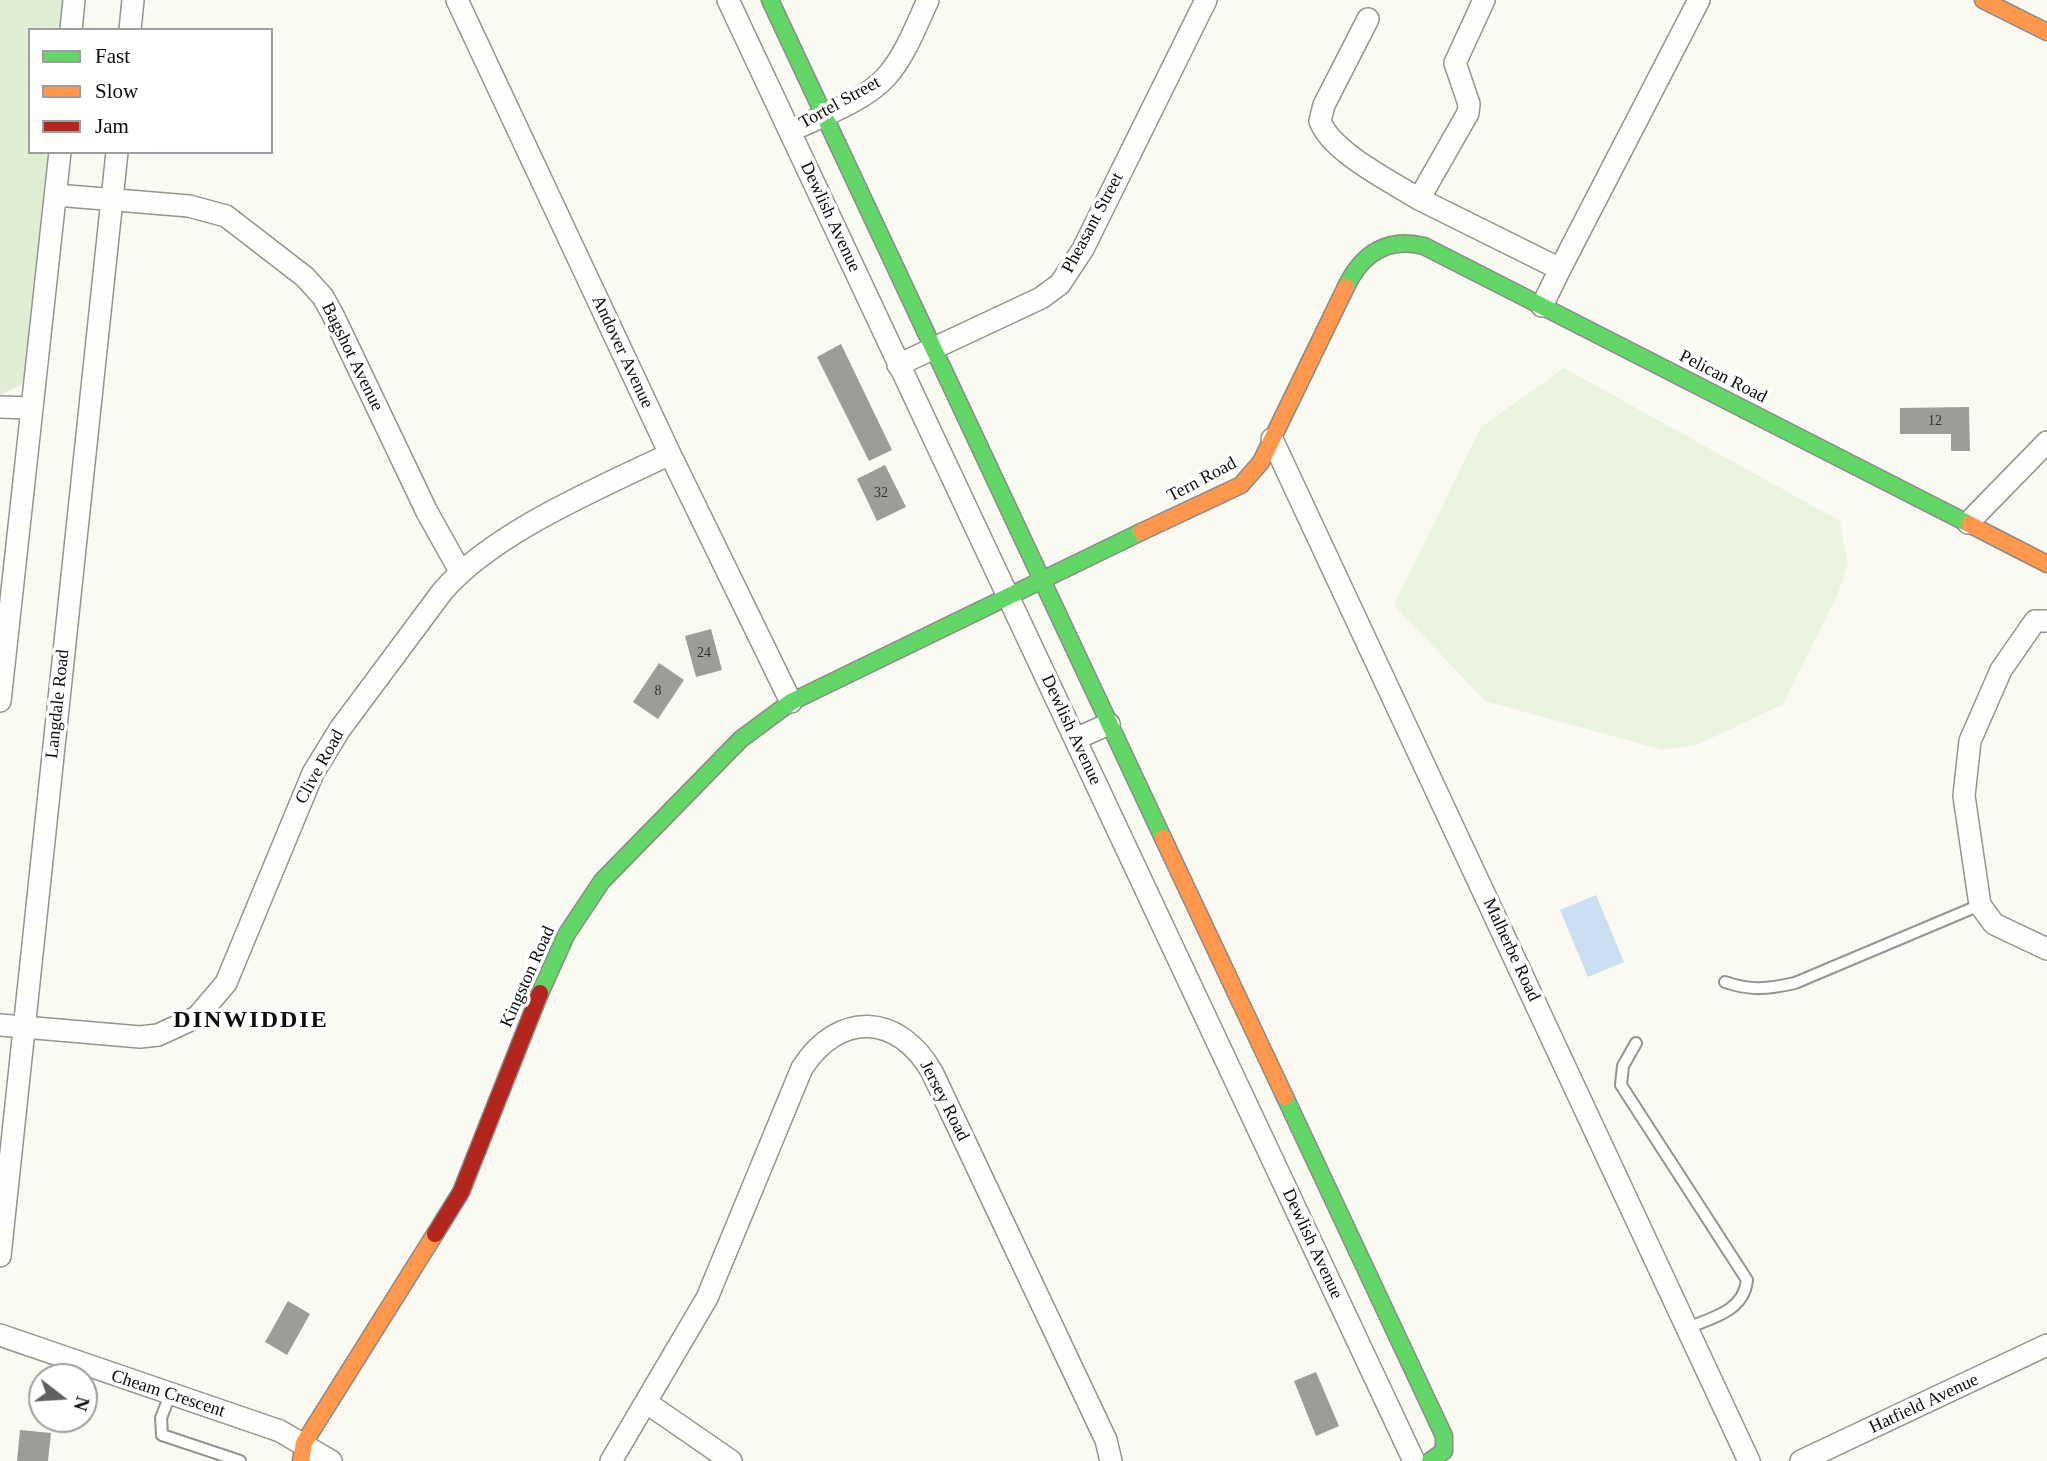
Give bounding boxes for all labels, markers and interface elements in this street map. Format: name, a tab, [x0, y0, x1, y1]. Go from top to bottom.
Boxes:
legend	[28, 28, 273, 154]
text: Fast	[95, 44, 130, 68]
street label: Tortel Street	[796, 72, 884, 134]
text: Slow	[95, 79, 138, 103]
text: Jam	[95, 114, 129, 138]
street label: Dewlish Avenue	[795, 158, 865, 276]
street label: Pheasant Street	[1058, 169, 1128, 277]
street label: Andover Avenue	[586, 292, 658, 412]
street label: Bagshot Avenue	[316, 299, 388, 415]
street label: Pelican Road	[1676, 346, 1770, 408]
house number: 12	[1928, 413, 1942, 429]
street label: Tern Road	[1164, 453, 1240, 507]
house number: 32	[874, 485, 888, 501]
house number: 24	[697, 645, 711, 661]
street label: Langdale Road	[42, 648, 74, 760]
street label: Dewlish Avenue	[1036, 671, 1106, 789]
house number: 8	[654, 683, 662, 699]
street label: Clive Road	[291, 726, 349, 808]
street label: Malherbe Road	[1478, 895, 1544, 1005]
street label: Kingston Road	[496, 923, 560, 1031]
district label: DINWIDDIE	[174, 1007, 328, 1035]
street label: Jersey Road	[915, 1057, 973, 1145]
street label: Dewlish Avenue	[1277, 1185, 1347, 1303]
north arrow	[28, 1363, 98, 1433]
street label: Cheam Crescent	[108, 1365, 228, 1423]
street label: Hatfield Avenue	[1866, 1369, 1982, 1439]
text: N	[70, 1394, 94, 1413]

